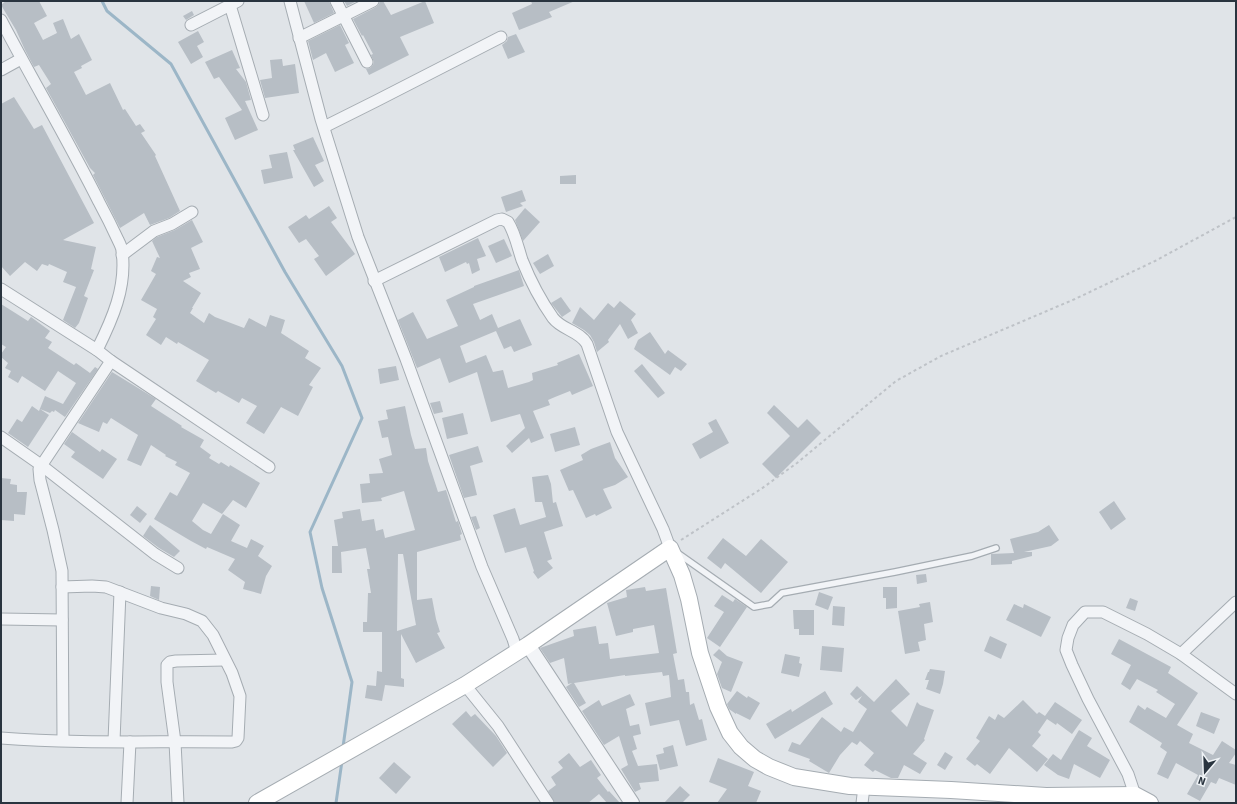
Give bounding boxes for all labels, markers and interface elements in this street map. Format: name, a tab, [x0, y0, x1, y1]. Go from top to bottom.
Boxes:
north arrow	[1185, 752, 1225, 792]
text: N	[1196, 773, 1208, 789]

